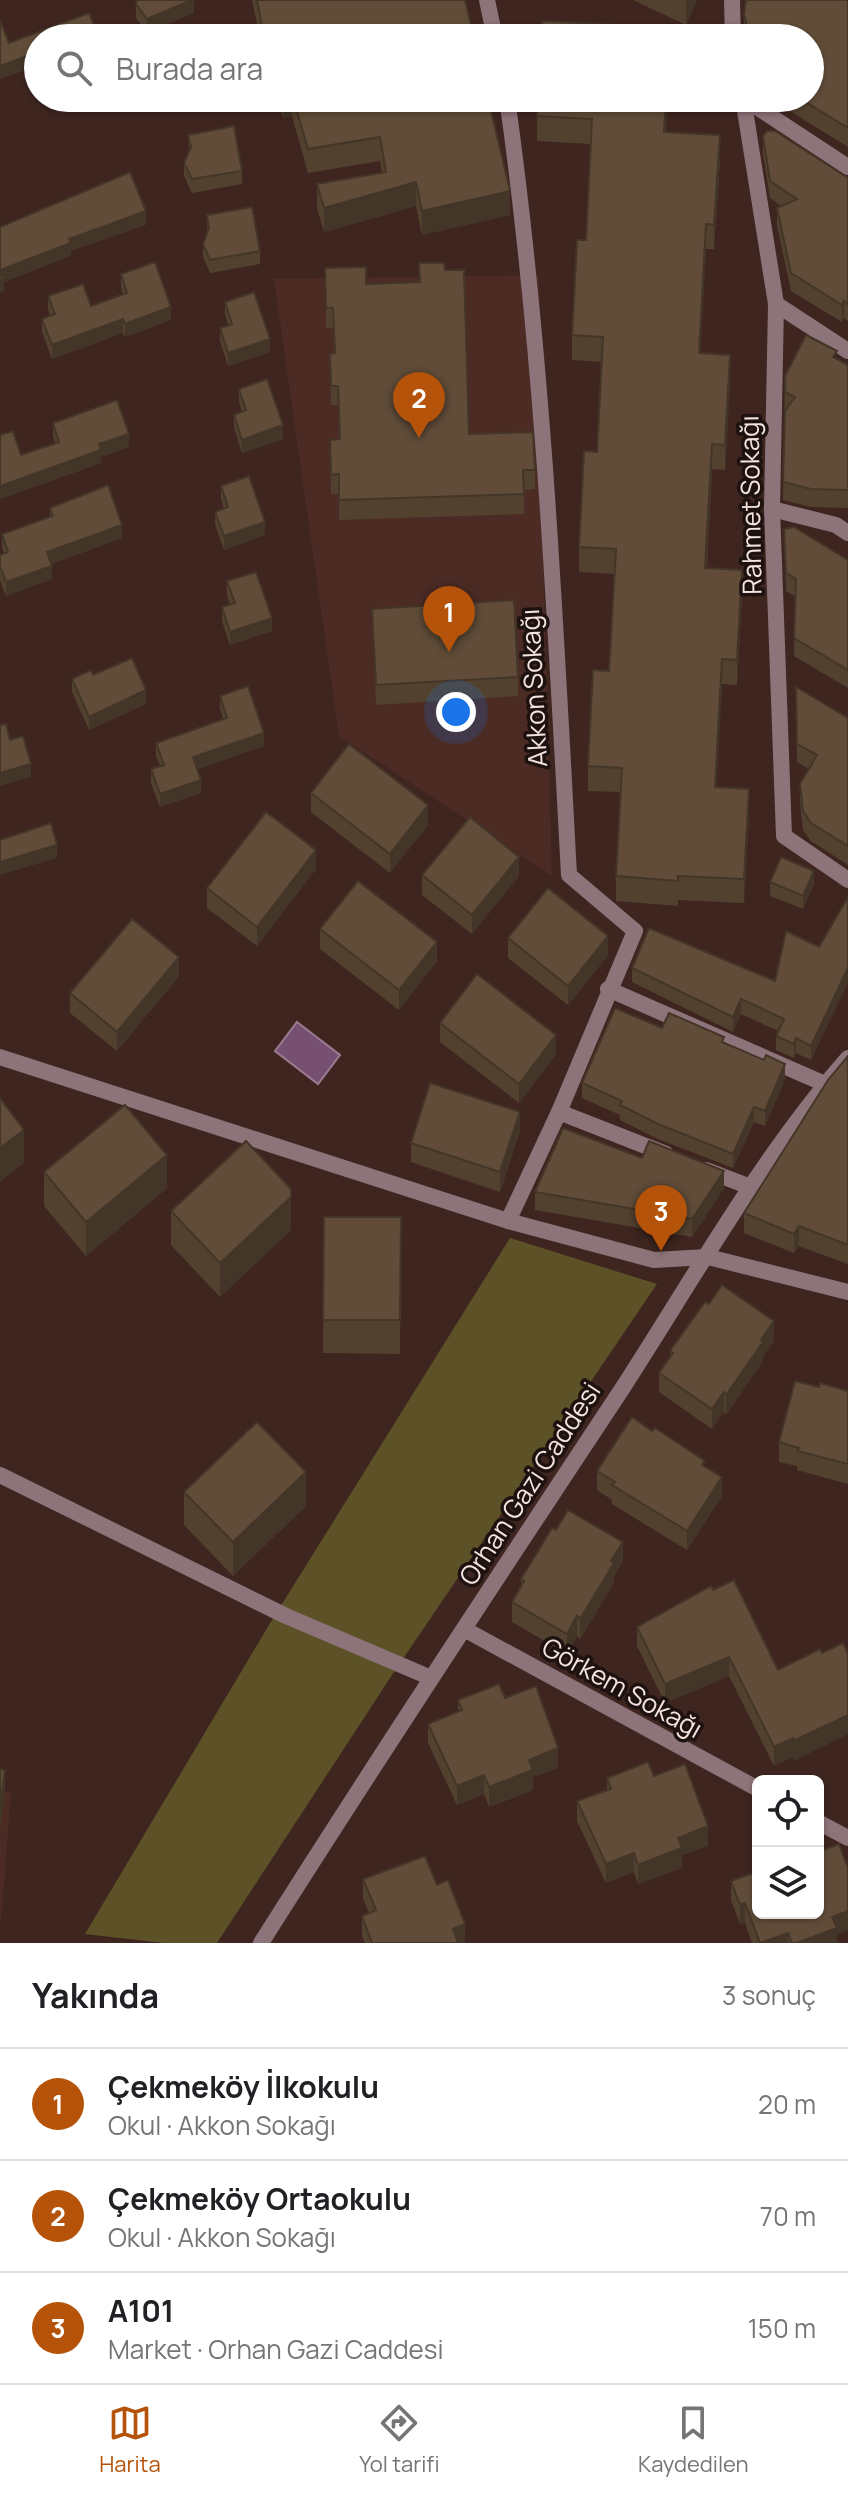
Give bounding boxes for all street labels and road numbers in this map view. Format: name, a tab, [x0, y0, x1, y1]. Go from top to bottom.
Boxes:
street label: Rahmet Sokağı	[730, 415, 770, 595]
street label: Akkon Sokağı	[511, 608, 555, 768]
street label: Orhan Gazi Caddesi	[450, 1375, 608, 1592]
street label: Görkem Sokağı	[536, 1628, 709, 1746]

